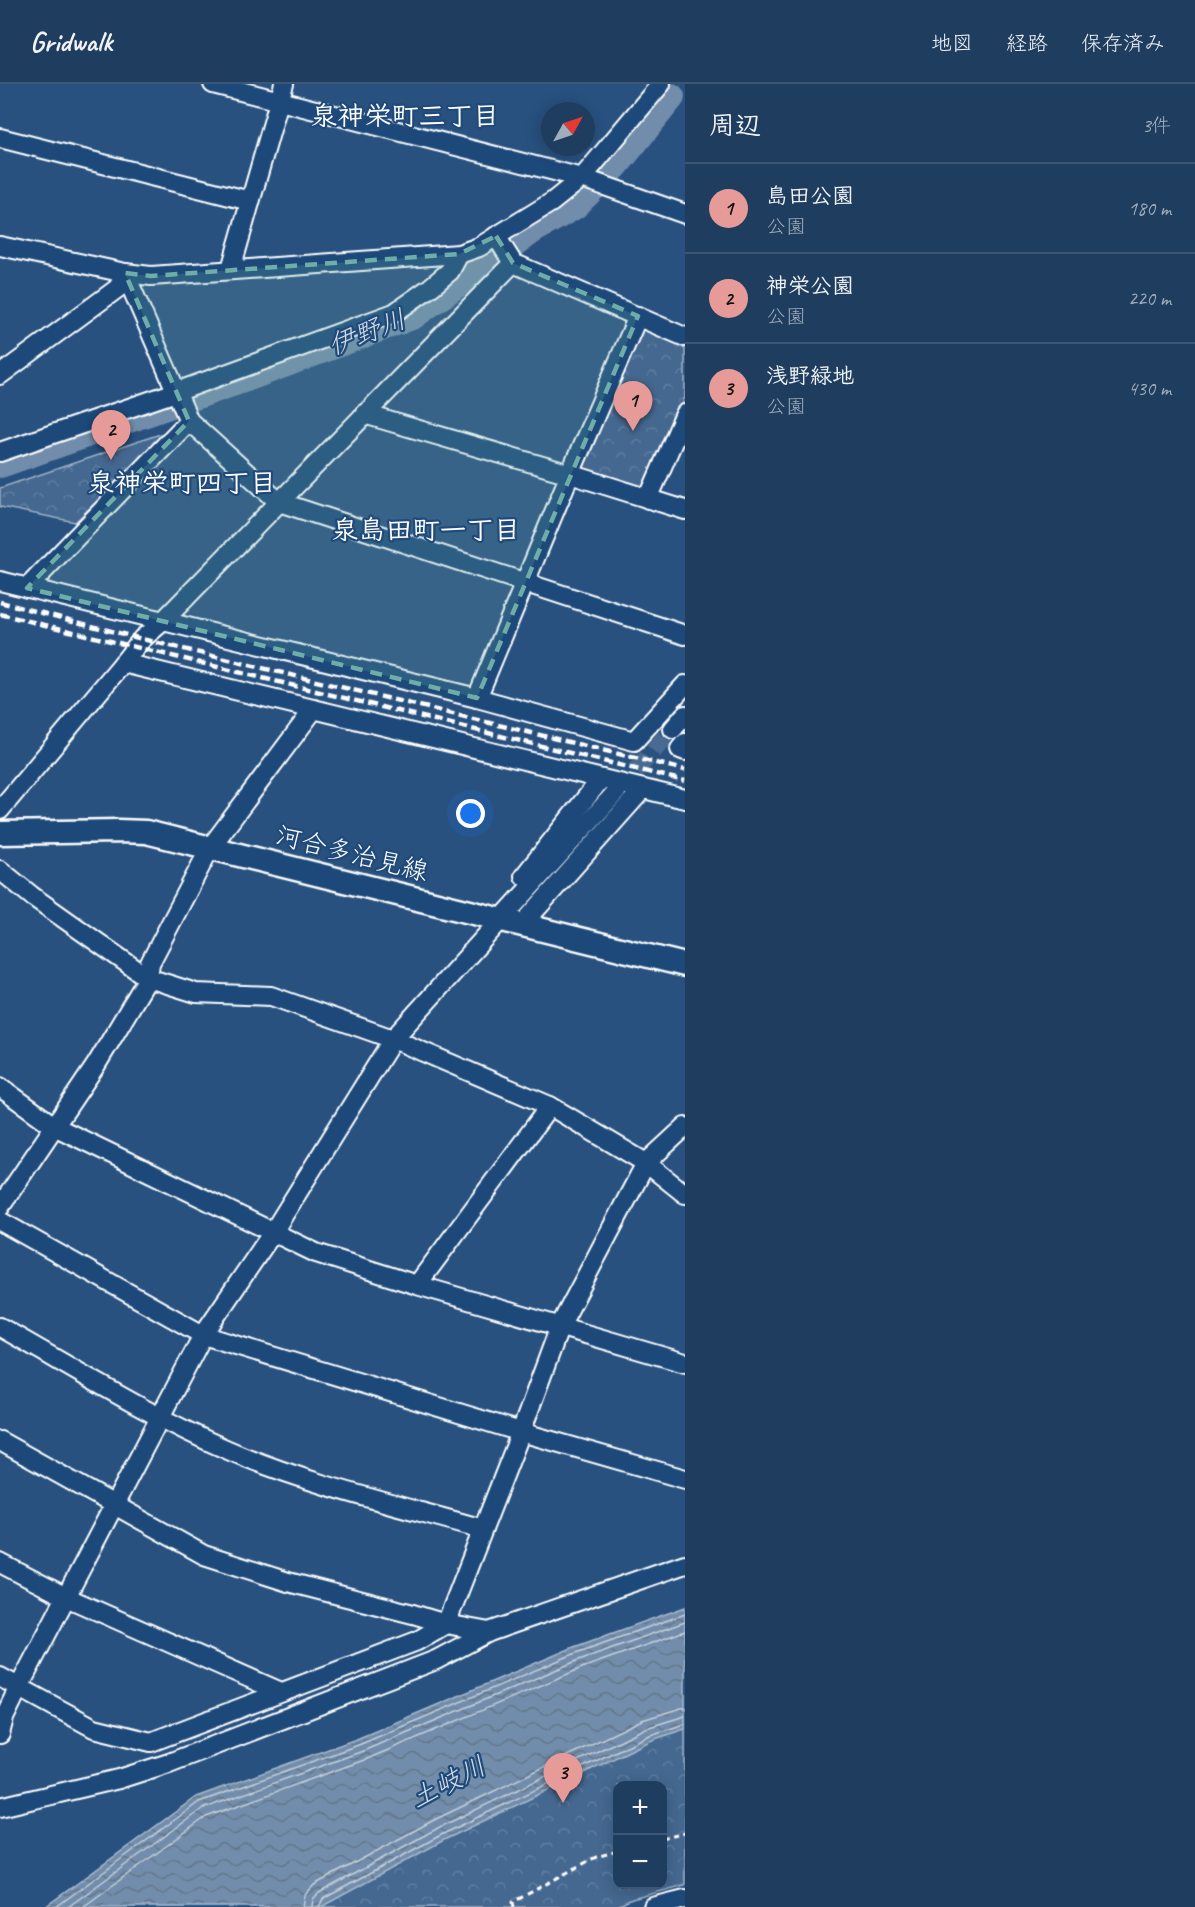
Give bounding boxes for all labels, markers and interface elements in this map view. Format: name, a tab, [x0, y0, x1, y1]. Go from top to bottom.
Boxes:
text: Gridwalk	[30, 24, 112, 59]
text: 地図	[931, 30, 973, 56]
text: 経路	[1006, 30, 1048, 56]
text: 保存済み	[1081, 30, 1165, 56]
district label: 泉神栄町三丁目	[311, 99, 500, 133]
north arrow	[541, 102, 595, 156]
text: 周辺	[709, 109, 761, 142]
text: 3件	[1142, 113, 1171, 138]
text: 島田公園	[766, 182, 854, 210]
text: 1	[724, 196, 733, 221]
text: 180 m	[1128, 196, 1171, 221]
text: 公園	[766, 214, 806, 239]
text: 神栄公園	[766, 272, 854, 300]
text: 2	[724, 286, 733, 311]
text: 220 m	[1128, 286, 1171, 311]
water label: 伊野川	[323, 302, 411, 362]
text: 公園	[766, 304, 806, 329]
text: 浅野緑地	[766, 362, 854, 390]
text: 3	[724, 376, 733, 401]
text: 430 m	[1128, 376, 1171, 401]
pin: 1	[614, 382, 652, 431]
text: 公園	[766, 394, 806, 419]
pin: 2	[92, 410, 130, 460]
district label: 泉神栄町四丁目	[88, 466, 277, 500]
district label: 泉島田町一丁目	[332, 513, 521, 547]
your location	[456, 799, 485, 828]
street label: 河合多治見線	[272, 819, 432, 888]
water label: 土岐川	[404, 1748, 492, 1816]
pin: 3	[544, 1754, 582, 1803]
map controls	[613, 1781, 667, 1889]
button: +	[613, 1781, 667, 1835]
button: −	[613, 1835, 667, 1889]

